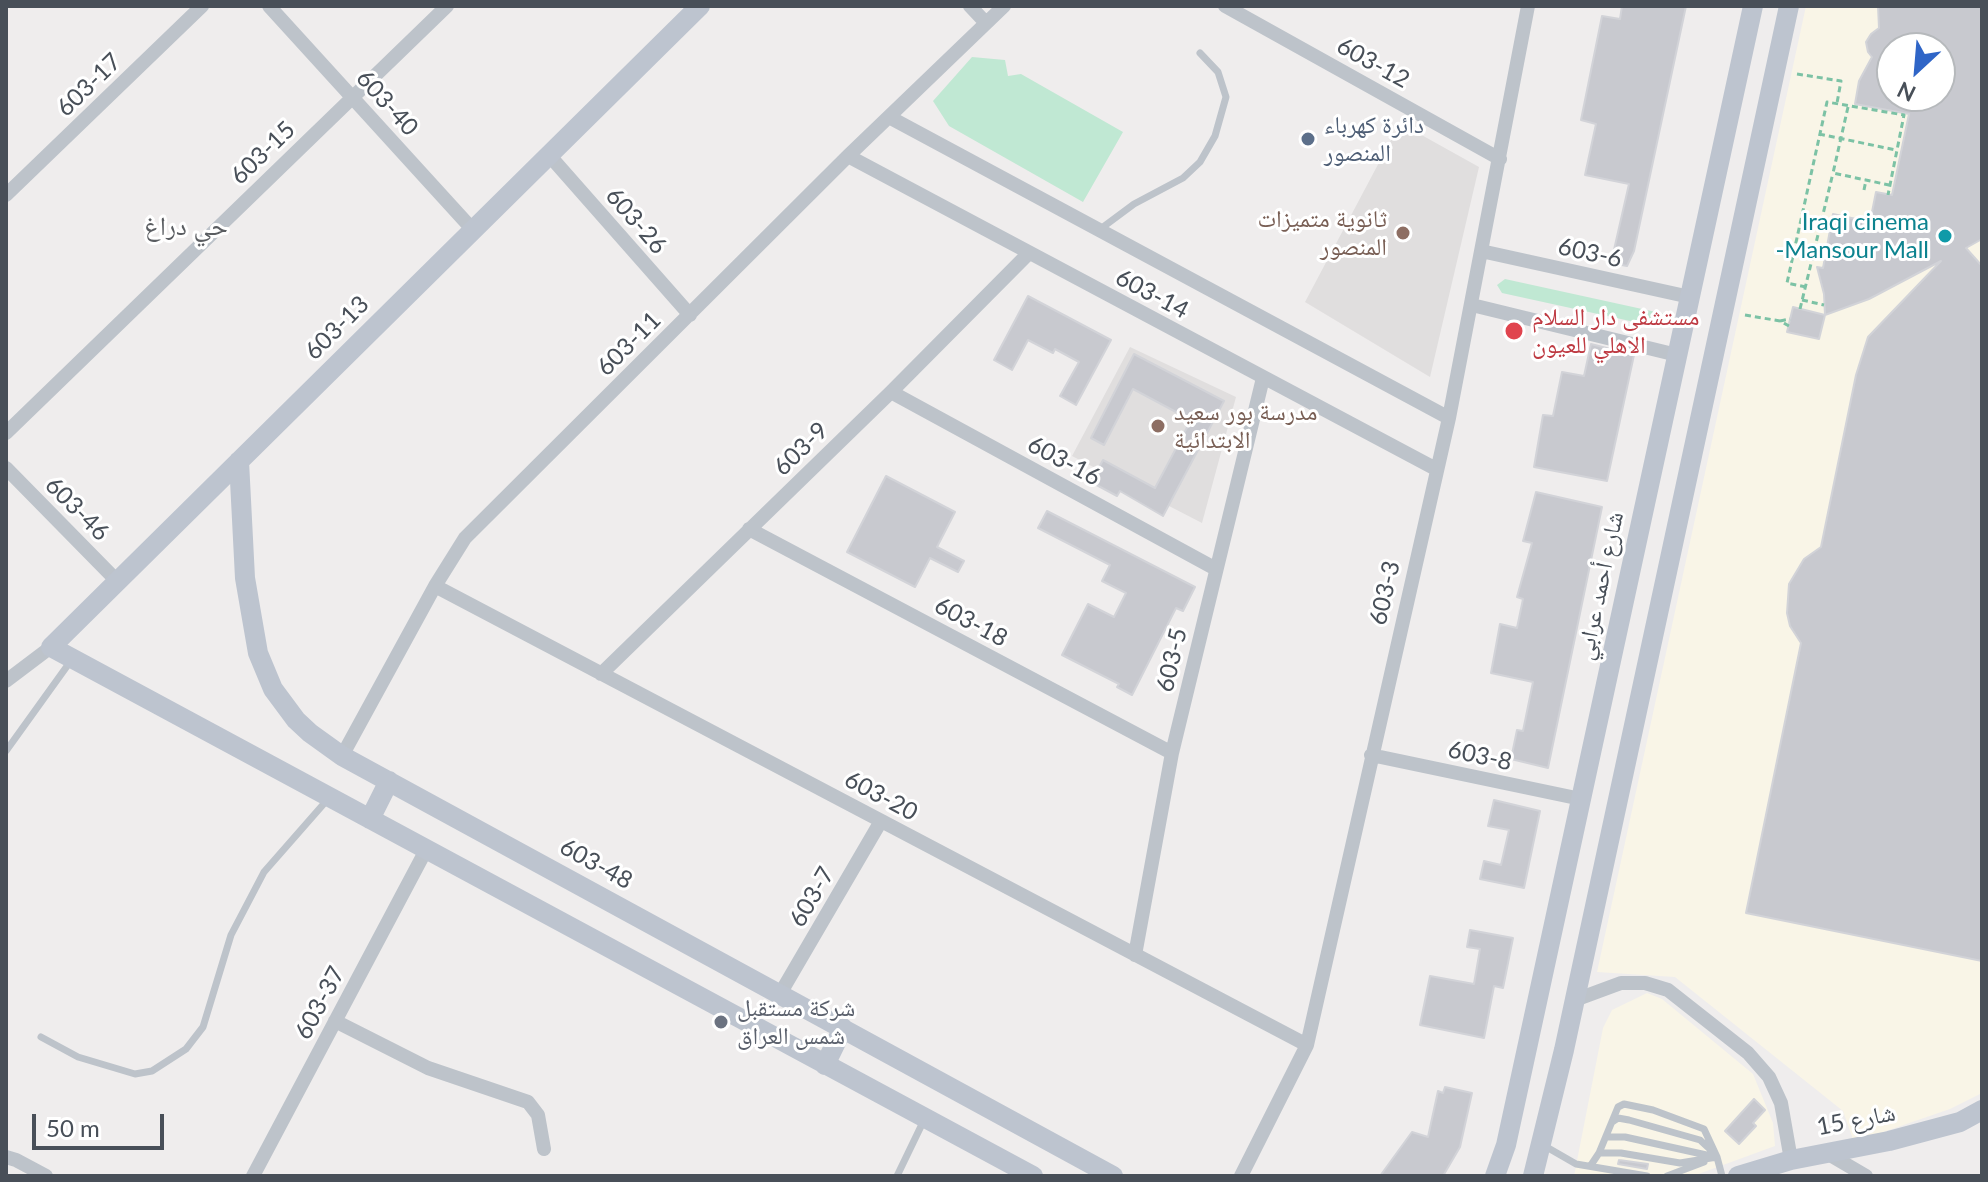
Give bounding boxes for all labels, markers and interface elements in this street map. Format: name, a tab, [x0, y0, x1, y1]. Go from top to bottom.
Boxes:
street label: 603-12	[1332, 31, 1414, 95]
north arrow	[1876, 32, 1956, 112]
street label: 603-17	[51, 47, 127, 123]
street label: 603-40	[350, 64, 424, 142]
text: N	[1893, 76, 1920, 108]
place label: دائرة كهرباء المنصور	[1324, 111, 1424, 167]
street label: 603-15	[225, 115, 301, 191]
marker: دائرة كهرباء المنصور	[1299, 130, 1317, 148]
street label: 603-26	[599, 182, 673, 260]
place label: ثانوية متميزات المنصور	[1258, 205, 1387, 261]
place label: Iraqi cinema -Mansour Mall	[1775, 208, 1929, 264]
district label: حي دراغ	[144, 211, 228, 243]
marker: ثانوية متميزات المنصور	[1394, 224, 1412, 242]
marker: Iraqi cinema -Mansour Mall	[1936, 227, 1954, 245]
street label: 603-6	[1555, 232, 1625, 274]
street label: 603-14	[1111, 263, 1193, 325]
street label: 603-13	[299, 290, 375, 366]
place label: مستشفى دار السلام الاهلي للعيون	[1532, 303, 1699, 359]
street label: 603-11	[591, 306, 667, 382]
marker: مستشفى دار السلام الاهلي للعيون	[1503, 320, 1525, 342]
place label: مدرسة بور سعيد الابتدائية	[1174, 398, 1317, 454]
street label: 603-9	[768, 416, 834, 482]
marker: مدرسة بور سعيد الابتدائية	[1149, 417, 1167, 435]
street label: 603-16	[1023, 430, 1105, 492]
street label: 603-46	[39, 471, 115, 547]
street label: شارع أحمد عرابي	[1570, 509, 1630, 663]
street label: 603-3	[1364, 558, 1406, 628]
street label: 603-18	[930, 591, 1012, 653]
street label: 603-5	[1151, 625, 1193, 695]
street label: 603-8	[1445, 735, 1515, 777]
street label: 603-20	[840, 765, 922, 827]
street label: 603-48	[555, 832, 637, 896]
street label: 603-7	[783, 862, 841, 932]
street label: 603-37	[289, 962, 351, 1044]
place label: شركة مستقبل شمس العراق	[737, 994, 855, 1050]
marker: شركة مستقبل شمس العراق	[712, 1013, 730, 1031]
scale bar	[36, 1098, 168, 1148]
street label: شارع 15	[1814, 1098, 1898, 1142]
text: 50 m	[46, 1113, 100, 1142]

